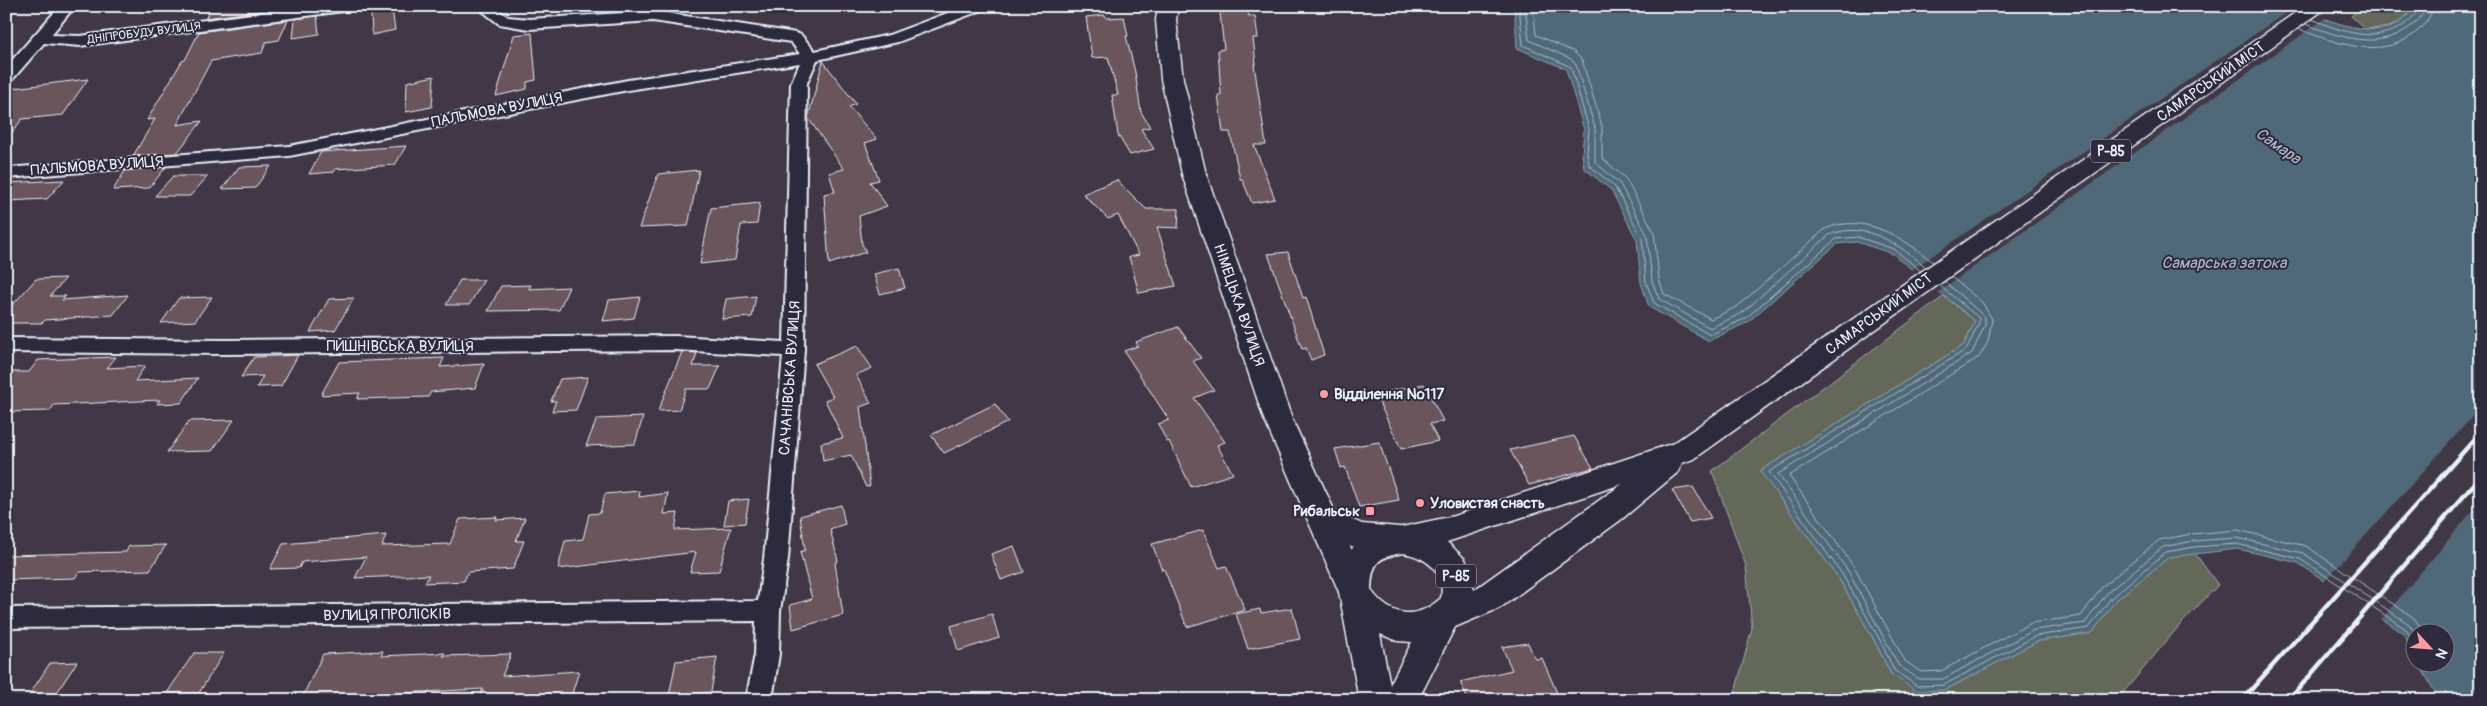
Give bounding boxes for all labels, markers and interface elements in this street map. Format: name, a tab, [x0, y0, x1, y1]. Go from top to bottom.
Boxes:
street label: ДНІПРОБУДУ ВУЛИЦЯ	[85, 19, 202, 48]
street label: САМАРСЬКИЙ МІСТ	[2153, 38, 2269, 126]
street label: ПАЛЬМОВА ВУЛИЦЯ	[430, 88, 564, 132]
water label: Самара	[2252, 123, 2306, 170]
road number: Р-85	[2091, 140, 2131, 162]
street label: ПАЛЬМОВА ВУЛИЦЯ	[30, 152, 164, 180]
street label: НІМЕЦЬКА ВУЛИЦЯ	[1209, 241, 1269, 369]
water label: Самарська затока	[2162, 253, 2288, 273]
street label: САМАРСЬКИЙ МІСТ	[1822, 269, 1936, 359]
street label: САЧАНІВСЬКА ВУЛИЦЯ	[775, 300, 805, 456]
street label: ПИШНІВСЬКА ВУЛИЦЯ	[326, 337, 474, 356]
place label: Відділення №117	[1334, 385, 1444, 404]
marker: Відділення №117	[1318, 388, 1330, 400]
place label: Уловистая снасть	[1430, 494, 1545, 513]
marker: Уловистая снасть	[1414, 497, 1426, 509]
place label: Рибальськ	[1293, 502, 1360, 521]
marker: Рибальськ	[1364, 505, 1376, 517]
road number: Р-85	[1436, 564, 1476, 588]
street label: ВУЛИЦЯ ПРОЛІСКІВ	[323, 604, 451, 626]
north arrow	[2404, 624, 2454, 674]
text: N	[2432, 645, 2451, 661]

